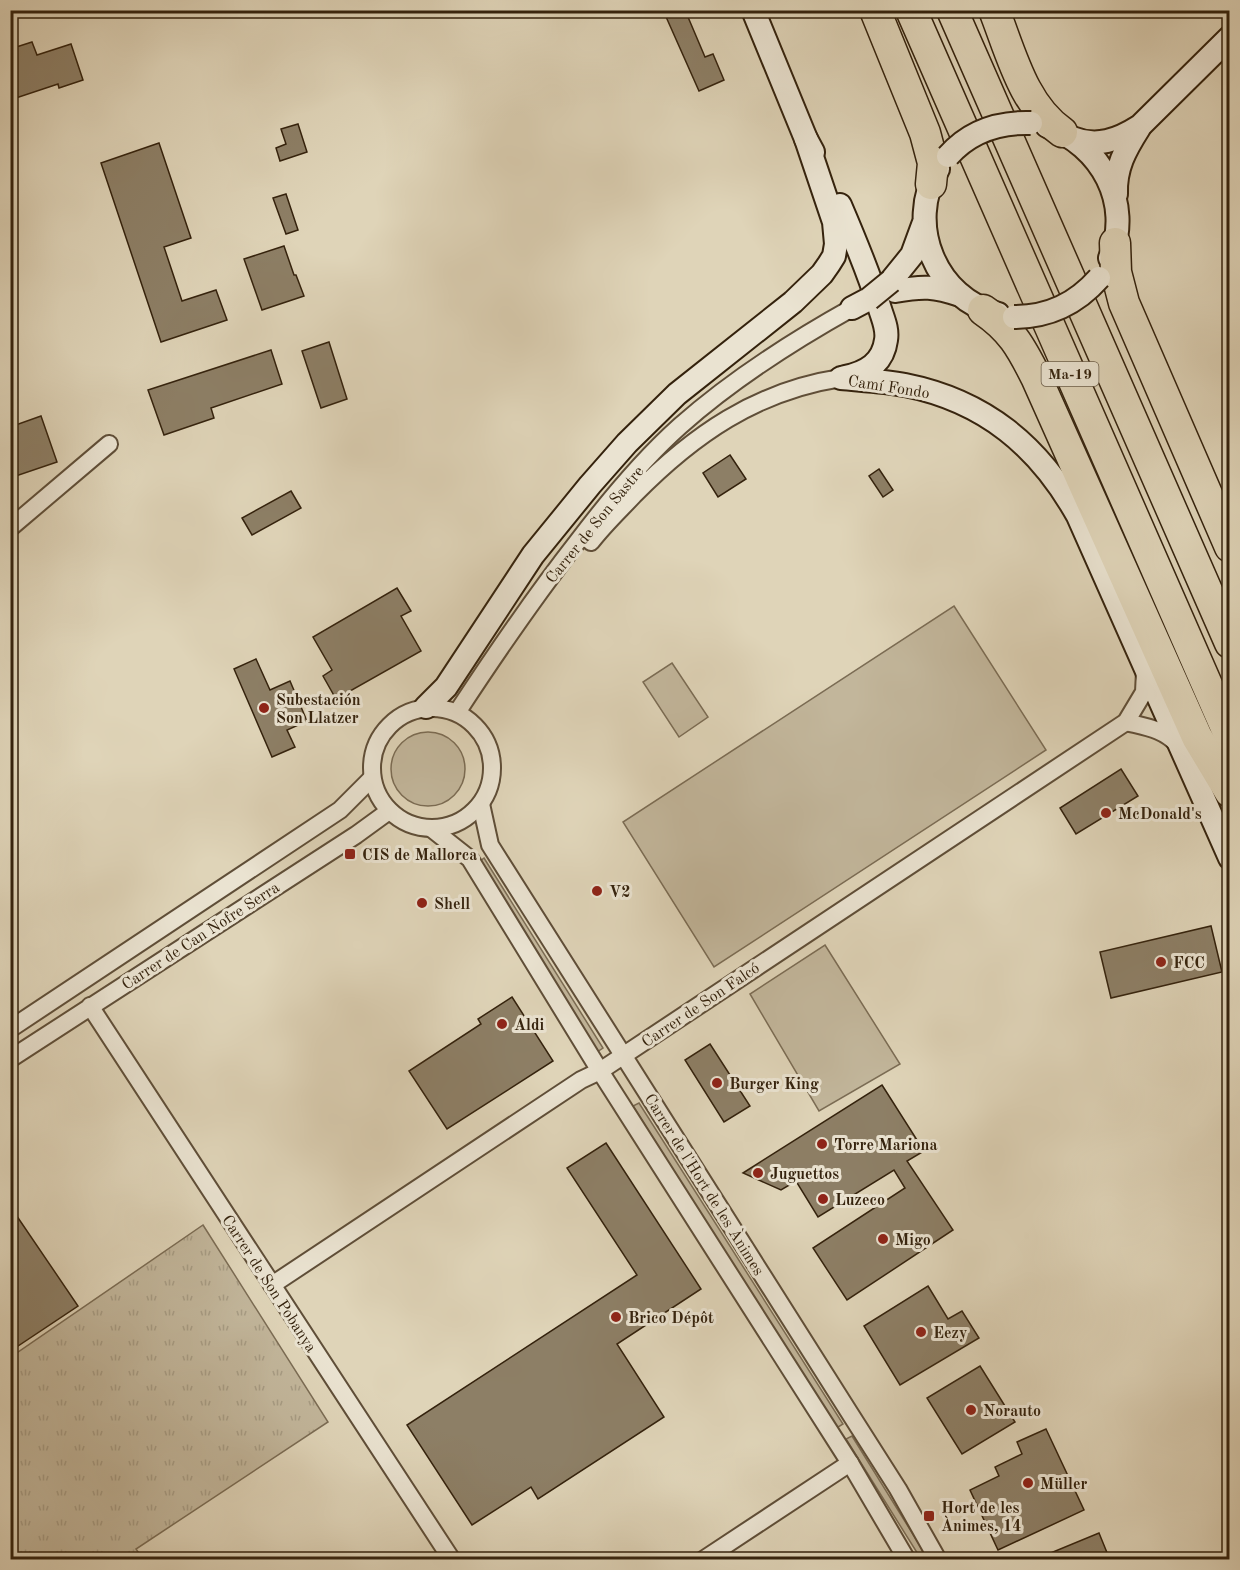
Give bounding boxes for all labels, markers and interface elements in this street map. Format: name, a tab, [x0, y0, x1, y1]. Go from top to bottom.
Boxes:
road number: Ma-19	[1042, 362, 1098, 386]
street label: Camí Fondo	[847, 374, 931, 402]
street label: Carrer de Son Sastre	[544, 464, 648, 587]
place label: Subestación Son Llatzer	[276, 693, 361, 727]
marker: Subestación Son Llatzer	[257, 701, 271, 715]
marker: McDonald's	[1099, 806, 1113, 820]
place label: McDonald's	[1118, 807, 1202, 823]
marker: CIS de Mallorca	[343, 847, 357, 861]
place label: CIS de Mallorca	[362, 848, 478, 864]
street label: Carrer de Can Nofre Serra	[119, 880, 283, 994]
marker: V2	[590, 884, 604, 898]
place label: V2	[609, 885, 631, 901]
marker: Shell	[415, 896, 429, 910]
place label: Shell	[434, 897, 470, 913]
marker: FCC	[1154, 955, 1168, 969]
place label: FCC	[1173, 956, 1205, 972]
street label: Carrer de Son Falcó	[639, 960, 763, 1051]
marker: Aldi	[495, 1017, 509, 1031]
place label: Aldi	[514, 1018, 545, 1034]
marker: Burger King	[710, 1076, 724, 1090]
place label: Burger King	[729, 1077, 819, 1093]
street label: Carrer de l'Hort de les Ànimes	[641, 1089, 769, 1279]
marker: Torre Mariona	[815, 1137, 829, 1151]
place label: Torre Mariona	[834, 1138, 938, 1154]
marker: Juguettos	[751, 1166, 765, 1180]
place label: Juguettos	[770, 1167, 839, 1183]
marker: Luzeco	[816, 1192, 830, 1206]
place label: Luzeco	[835, 1193, 885, 1209]
street label: Carrer de Son Pobanya	[218, 1213, 319, 1356]
marker: Migo	[876, 1232, 890, 1246]
place label: Migo	[895, 1233, 931, 1249]
marker: Brico Dépôt	[609, 1310, 623, 1324]
place label: Brico Dépôt	[628, 1311, 714, 1327]
marker: Eezy	[914, 1325, 928, 1339]
place label: Eezy	[933, 1326, 967, 1342]
marker: Norauto	[964, 1403, 978, 1417]
place label: Norauto	[983, 1404, 1041, 1420]
marker: Müller	[1021, 1476, 1035, 1490]
place label: Müller	[1040, 1477, 1087, 1493]
place label: Hort de les Ànimes, 14	[941, 1501, 1021, 1535]
marker: Hort de les Ànimes, 14	[922, 1509, 936, 1523]

